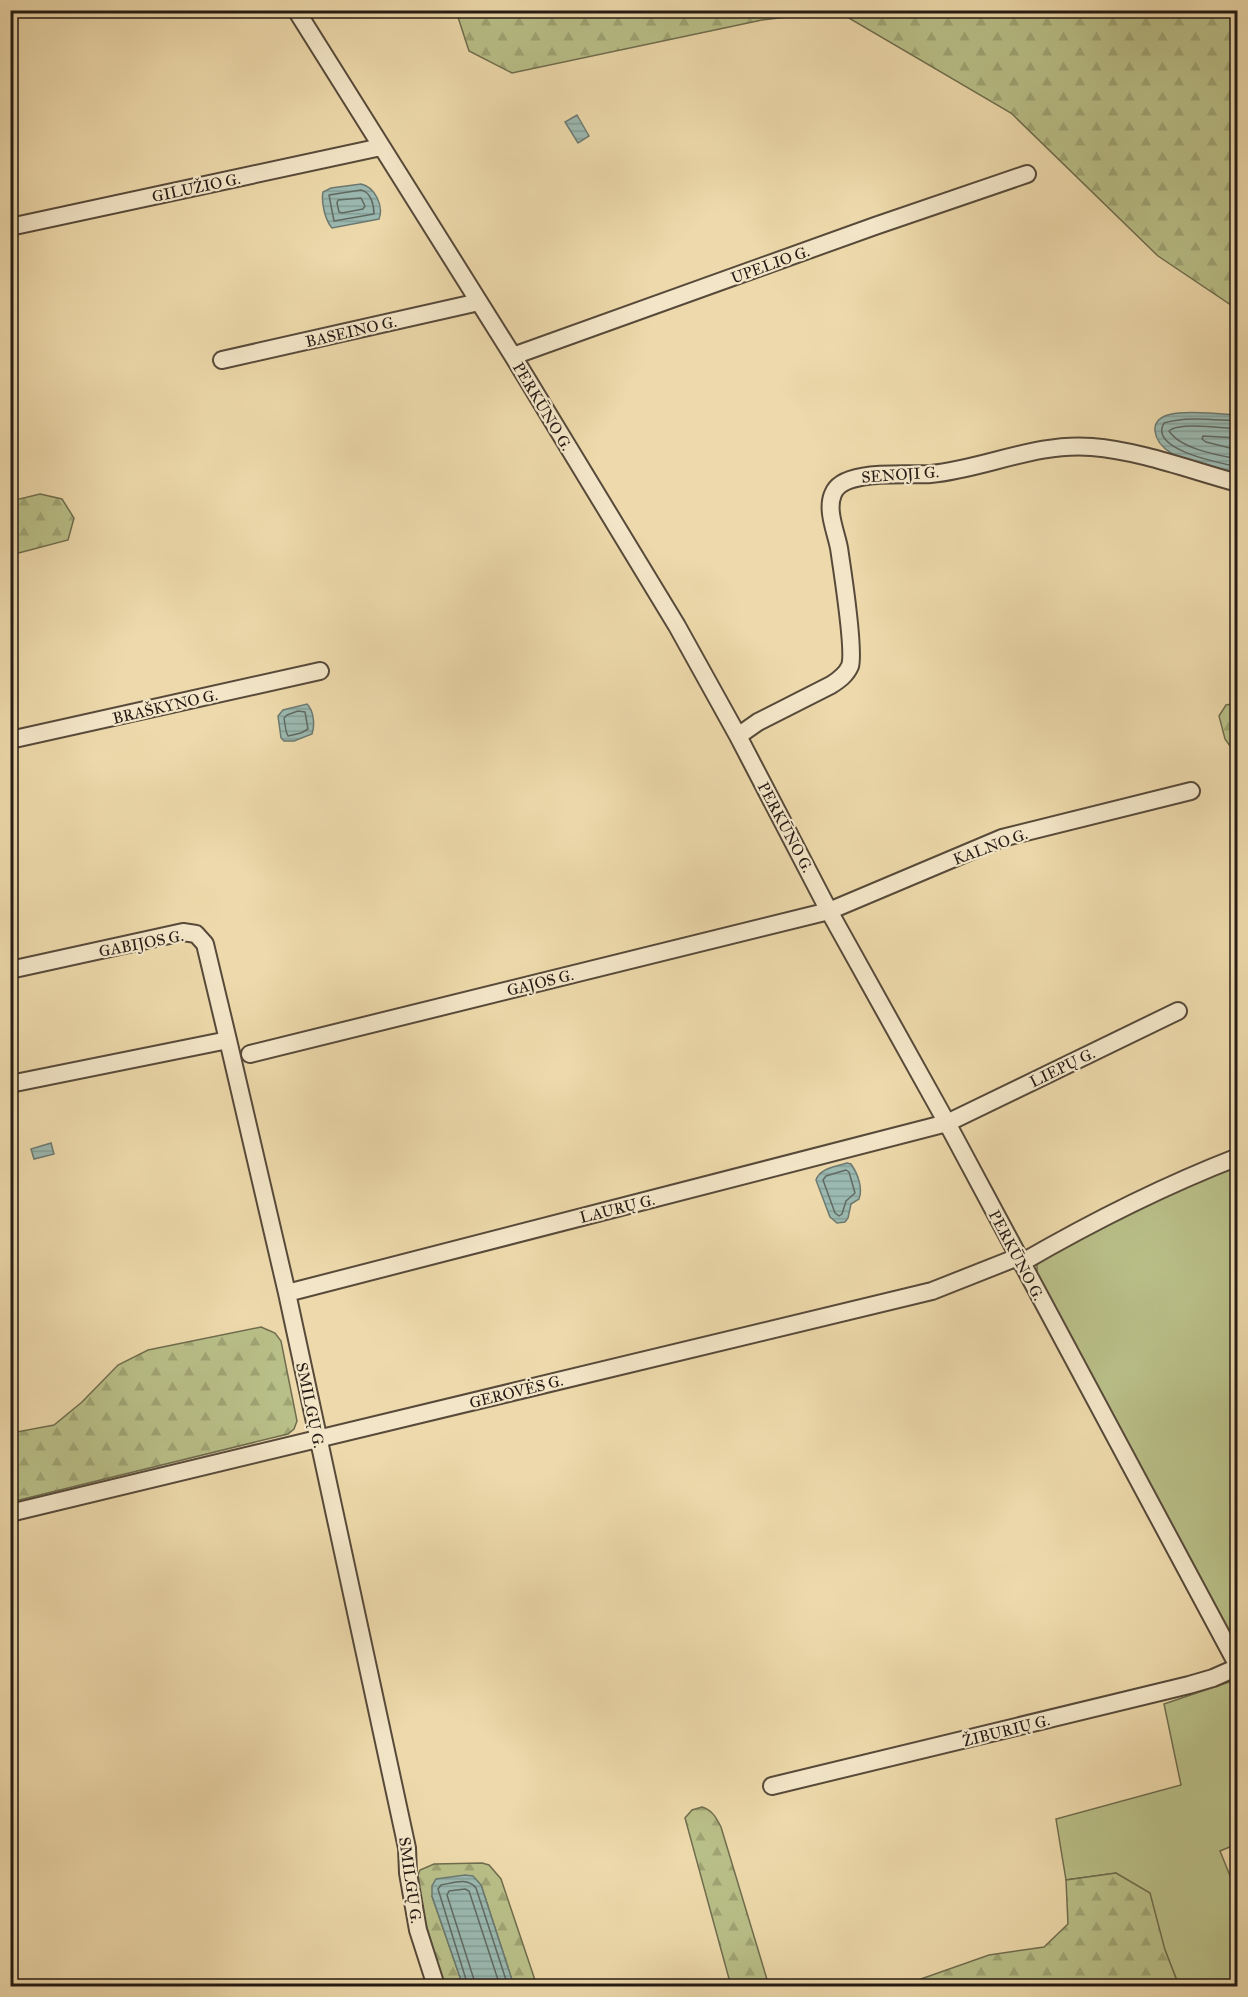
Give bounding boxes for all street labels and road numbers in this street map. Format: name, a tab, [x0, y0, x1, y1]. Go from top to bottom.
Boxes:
street label: GILUŽIO G.	[150, 167, 242, 206]
street label: UPELIO G.	[728, 241, 812, 287]
street label: BASEINO G.	[304, 312, 398, 351]
street label: PERKŪNO G.	[509, 359, 576, 454]
street label: SENOJI G.	[861, 462, 940, 488]
street label: BRAŠKYNO G.	[111, 684, 219, 728]
street label: PERKŪNO G.	[754, 779, 817, 876]
street label: KALNO G.	[950, 824, 1030, 869]
street label: GABIJOS G.	[97, 926, 185, 962]
street label: GAJOS G.	[505, 965, 576, 1001]
street label: LIEPŲ G.	[1026, 1043, 1098, 1091]
street label: LAURŲ G.	[578, 1190, 657, 1227]
street label: PERKŪNO G.	[985, 1207, 1048, 1304]
street label: SMILGŲ G.	[292, 1361, 329, 1450]
street label: GEROVĖS G.	[467, 1370, 565, 1412]
street label: ŽIBURIŲ G.	[960, 1709, 1052, 1750]
street label: SMILGŲ G.	[395, 1836, 426, 1925]

